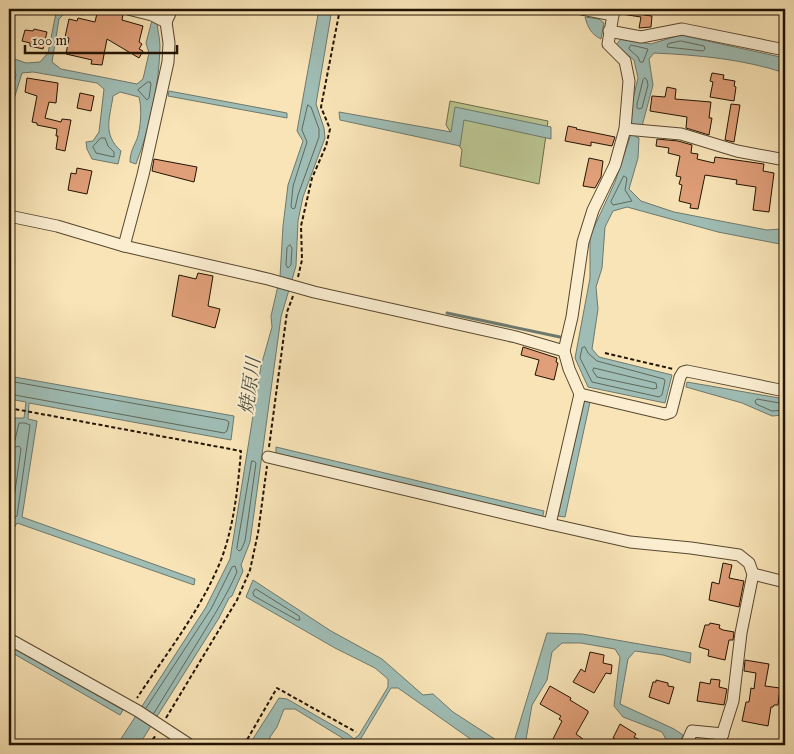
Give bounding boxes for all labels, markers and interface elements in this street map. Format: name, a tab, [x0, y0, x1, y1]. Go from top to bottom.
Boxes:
scale bar	[25, 22, 178, 54]
text: 100 m	[32, 31, 68, 50]
water label: 焼原川	[235, 354, 267, 416]

